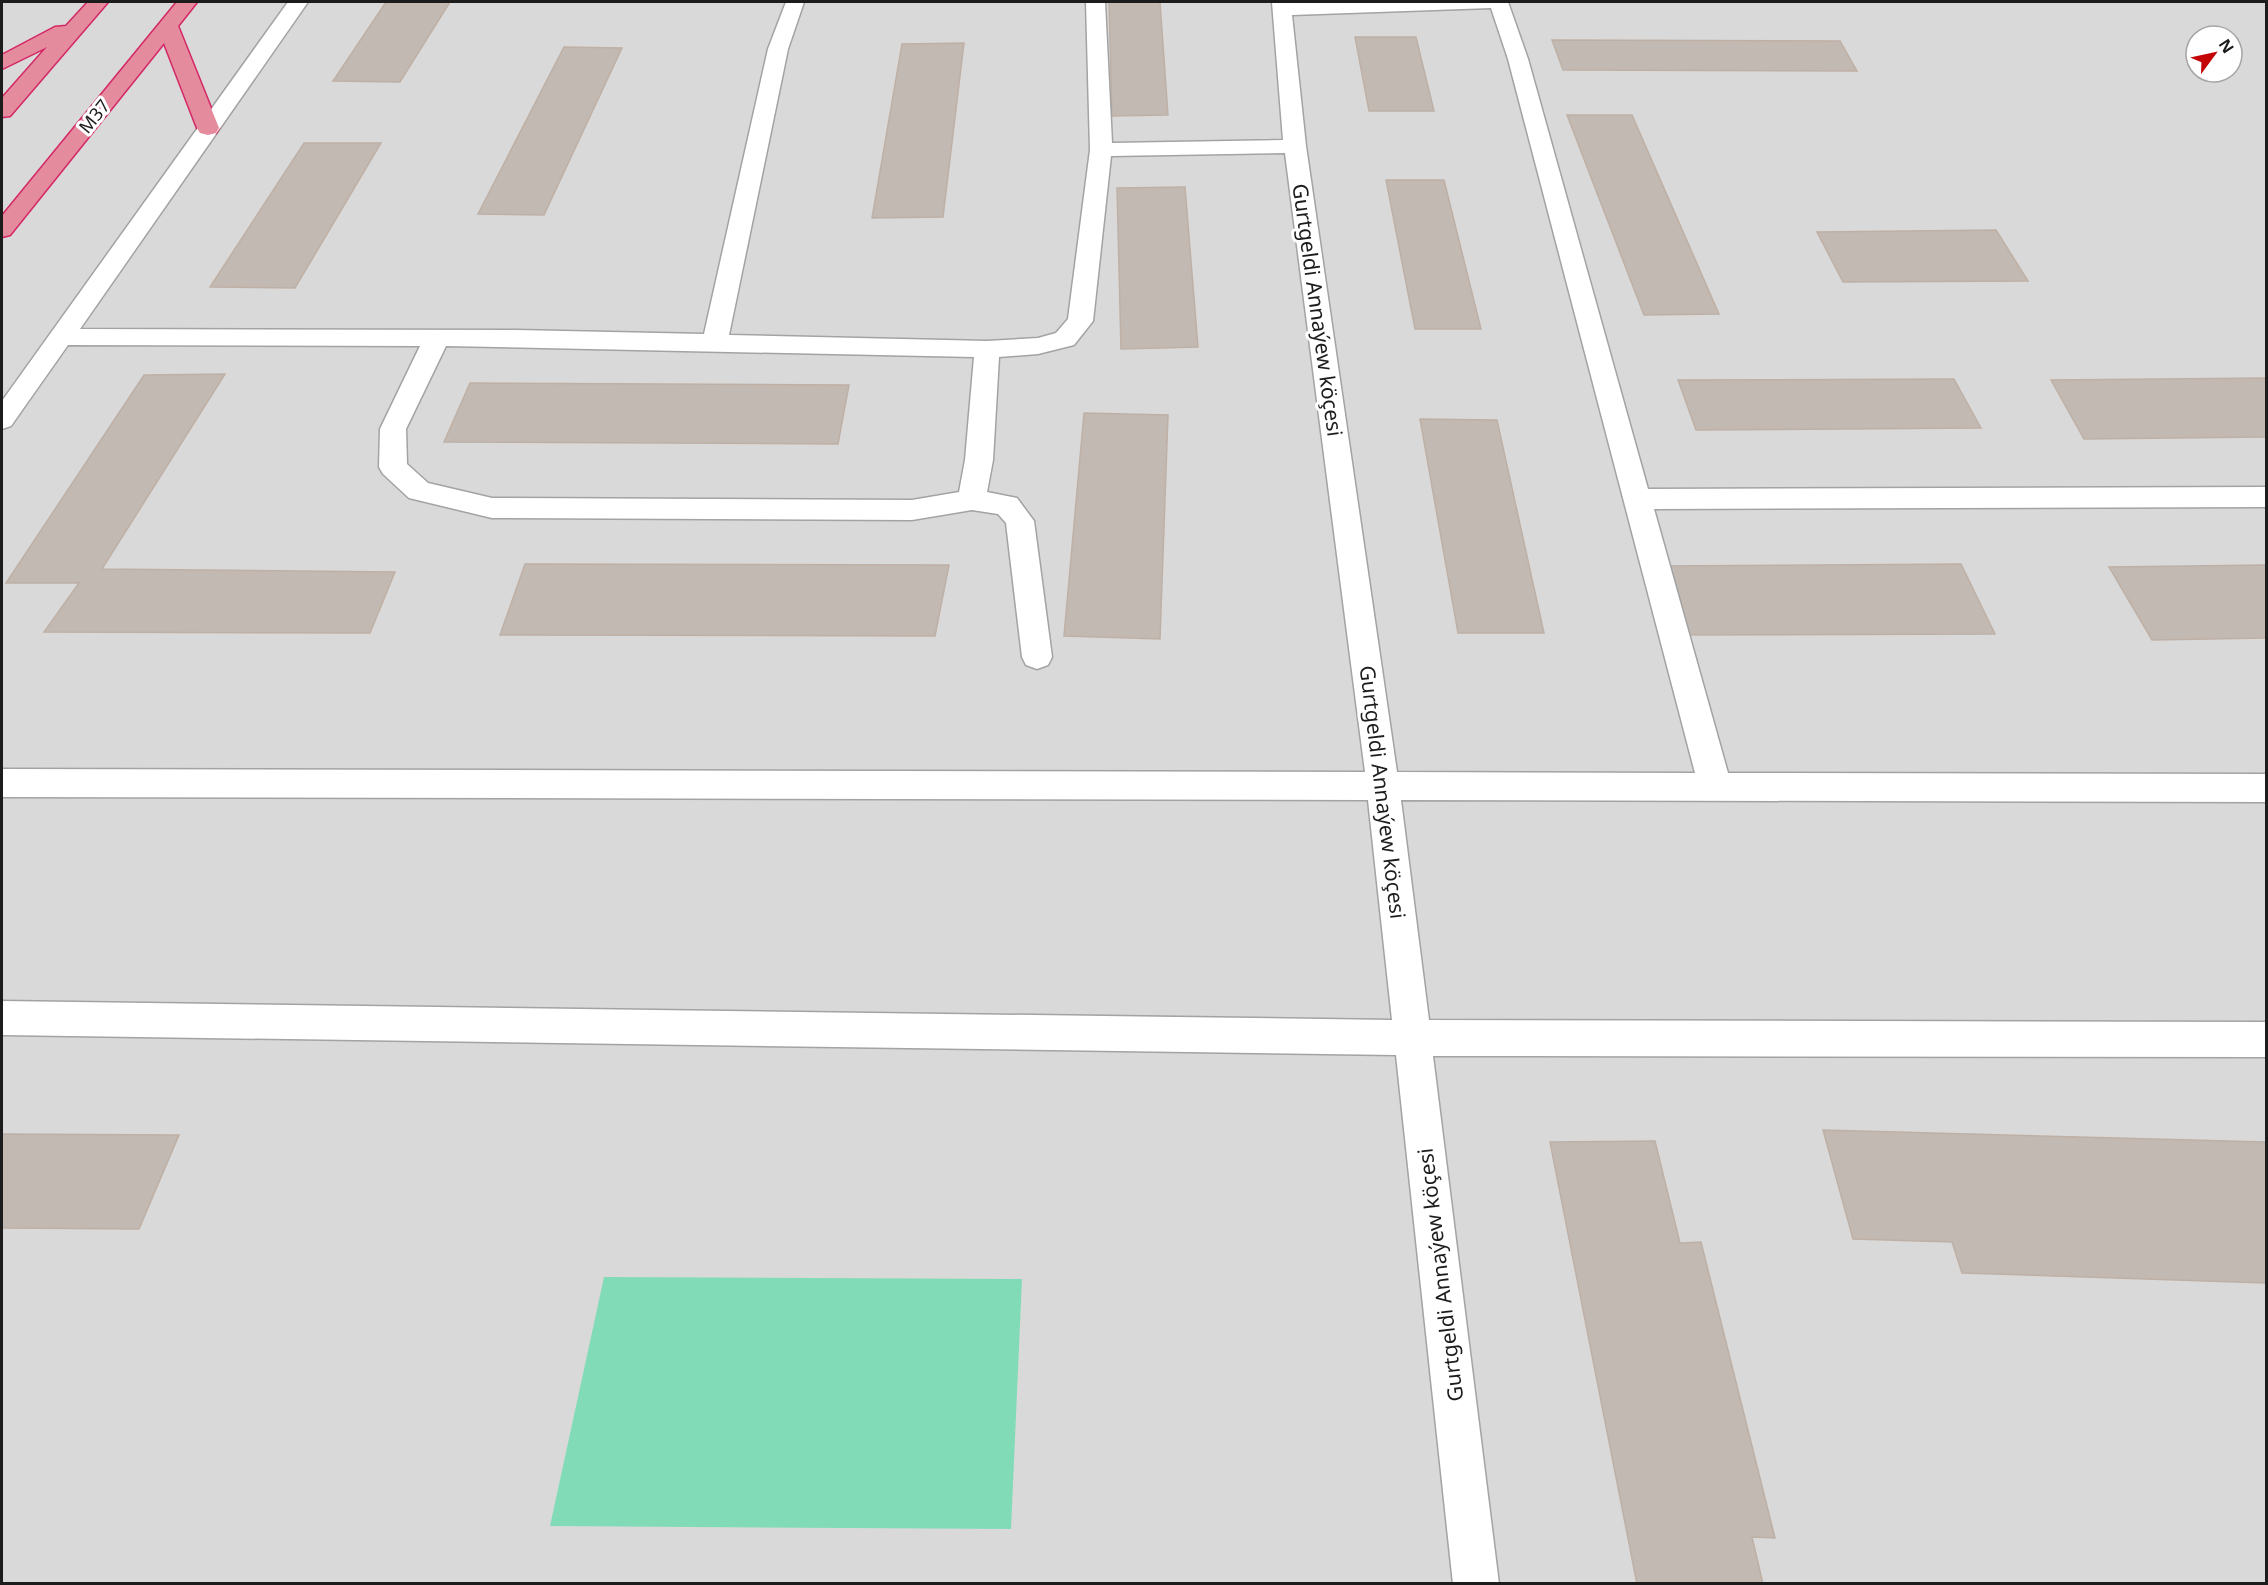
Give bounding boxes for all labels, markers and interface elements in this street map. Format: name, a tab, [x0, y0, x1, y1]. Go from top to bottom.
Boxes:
north arrow	[2184, 24, 2244, 84]
text: N	[2214, 34, 2239, 57]
street label: M37	[73, 94, 115, 138]
street label: Gurtgeldi Annaýew köçesi	[1286, 182, 1350, 438]
street label: Gurtgeldi Annaýew köçesi	[1354, 664, 1412, 920]
street label: Gurtgeldi Annaýew köçesi	[1411, 1147, 1469, 1403]

